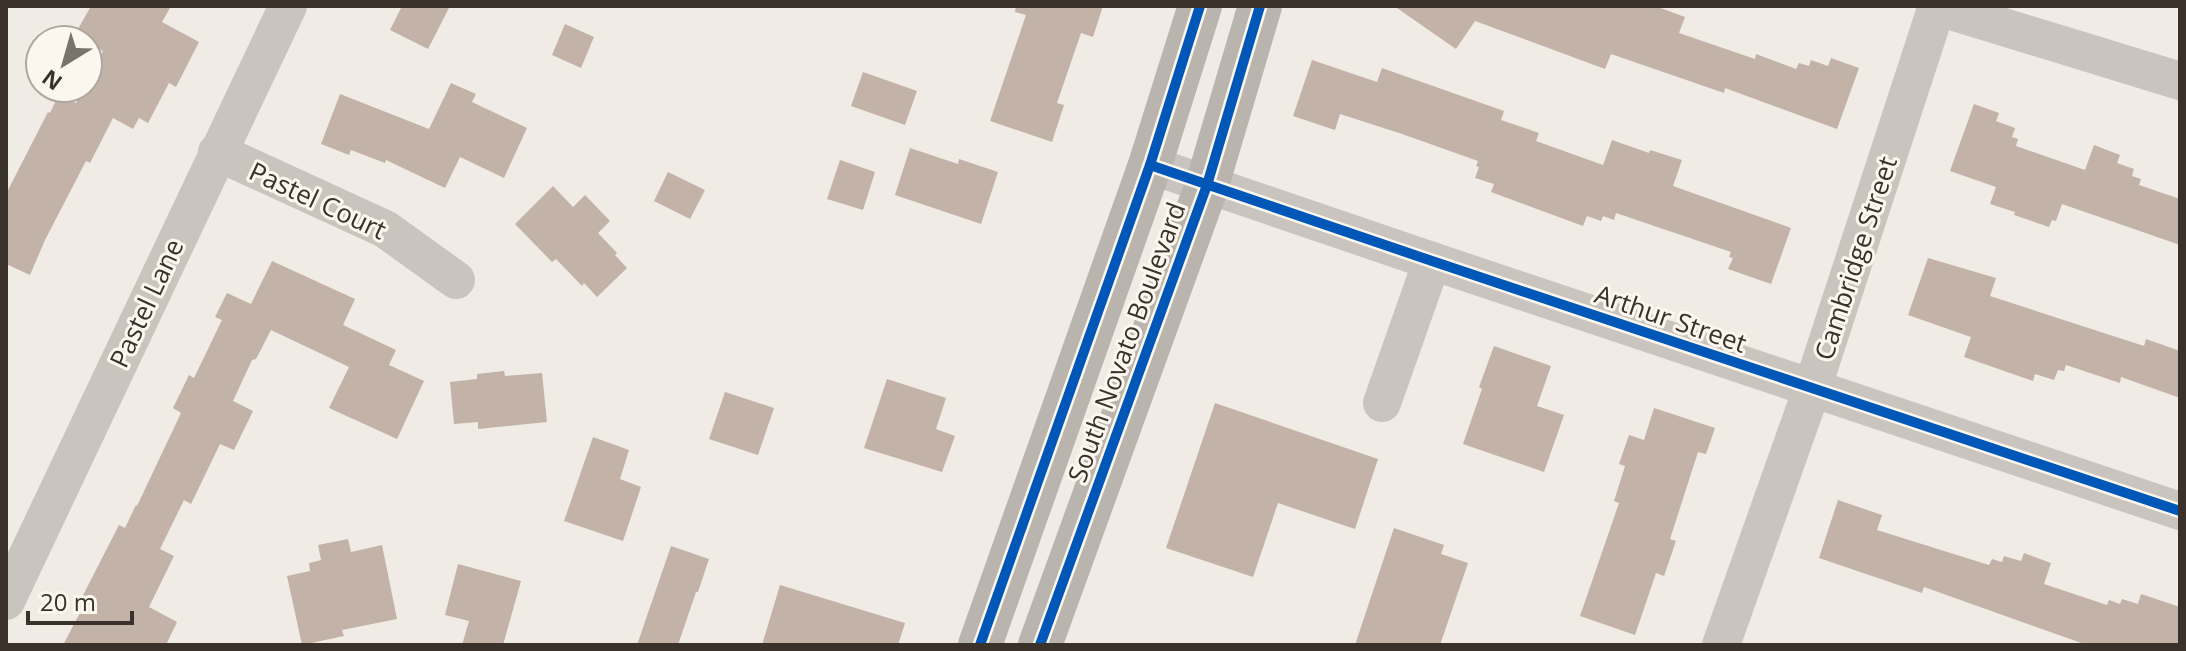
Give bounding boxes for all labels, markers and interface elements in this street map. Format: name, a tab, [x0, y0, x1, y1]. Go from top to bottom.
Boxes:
north arrow	[24, 24, 104, 104]
text: N	[35, 63, 68, 98]
street label: Cambridge Street	[1805, 152, 1905, 364]
street label: Pastel Court	[244, 153, 392, 247]
street label: South Novato Boulevard	[1059, 197, 1193, 487]
street label: Pastel Lane	[100, 233, 192, 373]
street label: Arthur Street	[1590, 275, 1752, 361]
scale bar	[28, 575, 132, 625]
text: 20 m	[40, 585, 96, 618]

